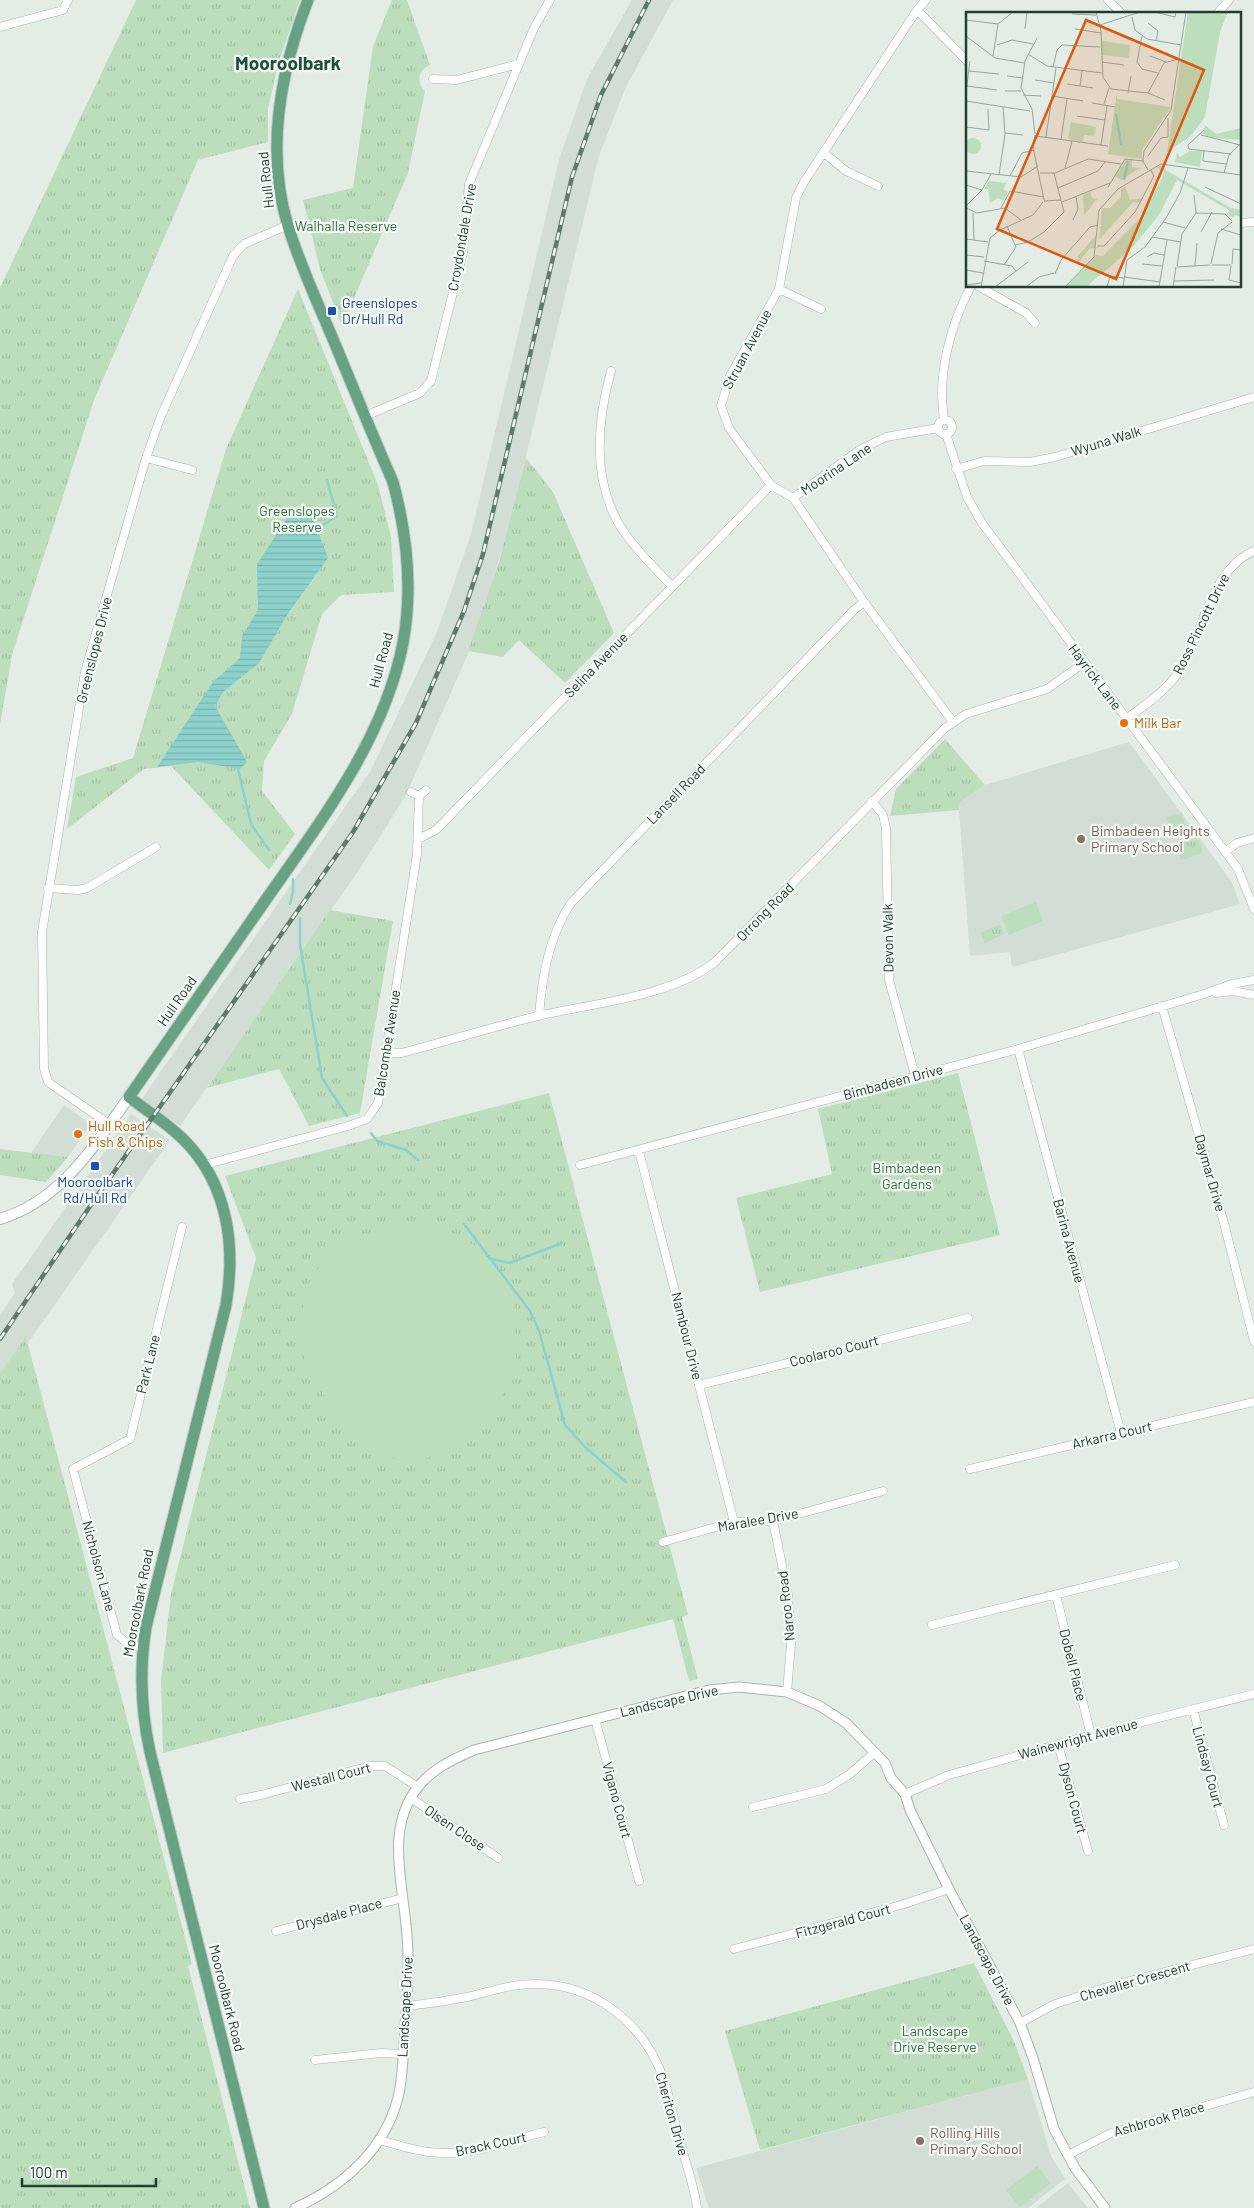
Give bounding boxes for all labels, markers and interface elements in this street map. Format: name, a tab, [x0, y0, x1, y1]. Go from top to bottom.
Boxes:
inset map	[966, 12, 1242, 288]
district label: Mooroolbark	[235, 51, 341, 74]
street label: Hull Road	[254, 151, 277, 209]
street label: Croydondale Drive	[444, 182, 479, 292]
park label: Walhalla Reserve	[295, 217, 397, 234]
place label: Greenslopes Dr/Hull Rd	[342, 294, 418, 327]
marker: Greenslopes Dr/Hull Rd	[326, 305, 338, 317]
street label: Struan Avenue	[718, 306, 775, 392]
street label: Wyuna Walk	[1069, 422, 1143, 459]
street label: Moorina Lane	[797, 439, 874, 498]
park label: Greenslopes Reserve	[259, 502, 335, 535]
street label: Ross Pincott Drive	[1169, 570, 1232, 677]
street label: Greenslopes Drive	[72, 595, 115, 705]
street label: Selina Avenue	[560, 628, 631, 701]
street label: Hull Road	[365, 630, 396, 690]
street label: Hayrick Lane	[1065, 640, 1126, 713]
place label: Milk Bar	[1134, 714, 1182, 731]
marker: Milk Bar	[1118, 717, 1130, 729]
street label: Lansell Road	[643, 760, 709, 827]
place label: Bimbadeen Heights Primary School	[1091, 822, 1210, 855]
marker: Bimbadeen Heights Primary School	[1075, 833, 1087, 845]
street label: Orrong Road	[732, 879, 797, 945]
street label: Devon Walk	[878, 903, 897, 973]
street label: Hull Road	[153, 973, 200, 1029]
street label: Balcombe Avenue	[370, 988, 403, 1097]
street label: Bimbadeen Drive	[841, 1060, 945, 1103]
place label: Hull Road Fish & Chips	[88, 1117, 163, 1150]
marker: Hull Road Fish & Chips	[72, 1128, 84, 1140]
street label: Daymar Drive	[1191, 1132, 1230, 1214]
park label: Bimbadeen Gardens	[873, 1159, 941, 1192]
marker: Mooroolbark Rd/Hull Rd	[89, 1160, 101, 1172]
place label: Mooroolbark Rd/Hull Rd	[57, 1173, 133, 1206]
street label: Barina Avenue	[1050, 1197, 1089, 1285]
street label: Nambour Drive	[668, 1290, 707, 1382]
street label: Coolaroo Court	[788, 1331, 880, 1370]
street label: Park Lane	[132, 1333, 163, 1395]
street label: Arkarra Court	[1070, 1417, 1154, 1452]
street label: Maralee Drive	[716, 1504, 800, 1535]
street label: Nicholson Lane	[79, 1519, 120, 1613]
street label: Mooroolbark Road	[119, 1548, 156, 1658]
street label: Naroo Road	[773, 1570, 798, 1642]
street label: Dobell Place	[1056, 1627, 1091, 1703]
street label: Landscape Drive	[618, 1681, 720, 1720]
street label: Wainewright Avenue	[1016, 1714, 1140, 1763]
street label: Lindsay Court	[1189, 1724, 1228, 1809]
street label: Westall Court	[289, 1758, 372, 1795]
street label: Vigano Court	[599, 1760, 636, 1840]
street label: Dyson Court	[1056, 1760, 1091, 1835]
street label: Olsen Close	[422, 1801, 489, 1854]
street label: Drysdale Place	[294, 1894, 384, 1933]
street label: Fitzgerald Court	[793, 1900, 892, 1941]
street label: Landscape Drive	[956, 1911, 1019, 2008]
street label: Mooroolbark Road	[206, 1943, 249, 2053]
street label: Landscape Drive	[393, 1956, 416, 2058]
street label: Chevalier Crescent	[1078, 1957, 1192, 2004]
park label: Landscape Drive Reserve	[893, 2022, 977, 2055]
street label: Cheriton Drive	[652, 2070, 693, 2158]
street label: Ashbrook Place	[1111, 2097, 1206, 2140]
place label: Rolling Hills Primary School	[930, 2124, 1022, 2157]
street label: Brack Court	[454, 2128, 528, 2159]
marker: Rolling Hills Primary School	[914, 2135, 926, 2147]
scale bar	[22, 2156, 156, 2188]
text: 100 m	[30, 2163, 68, 2181]

